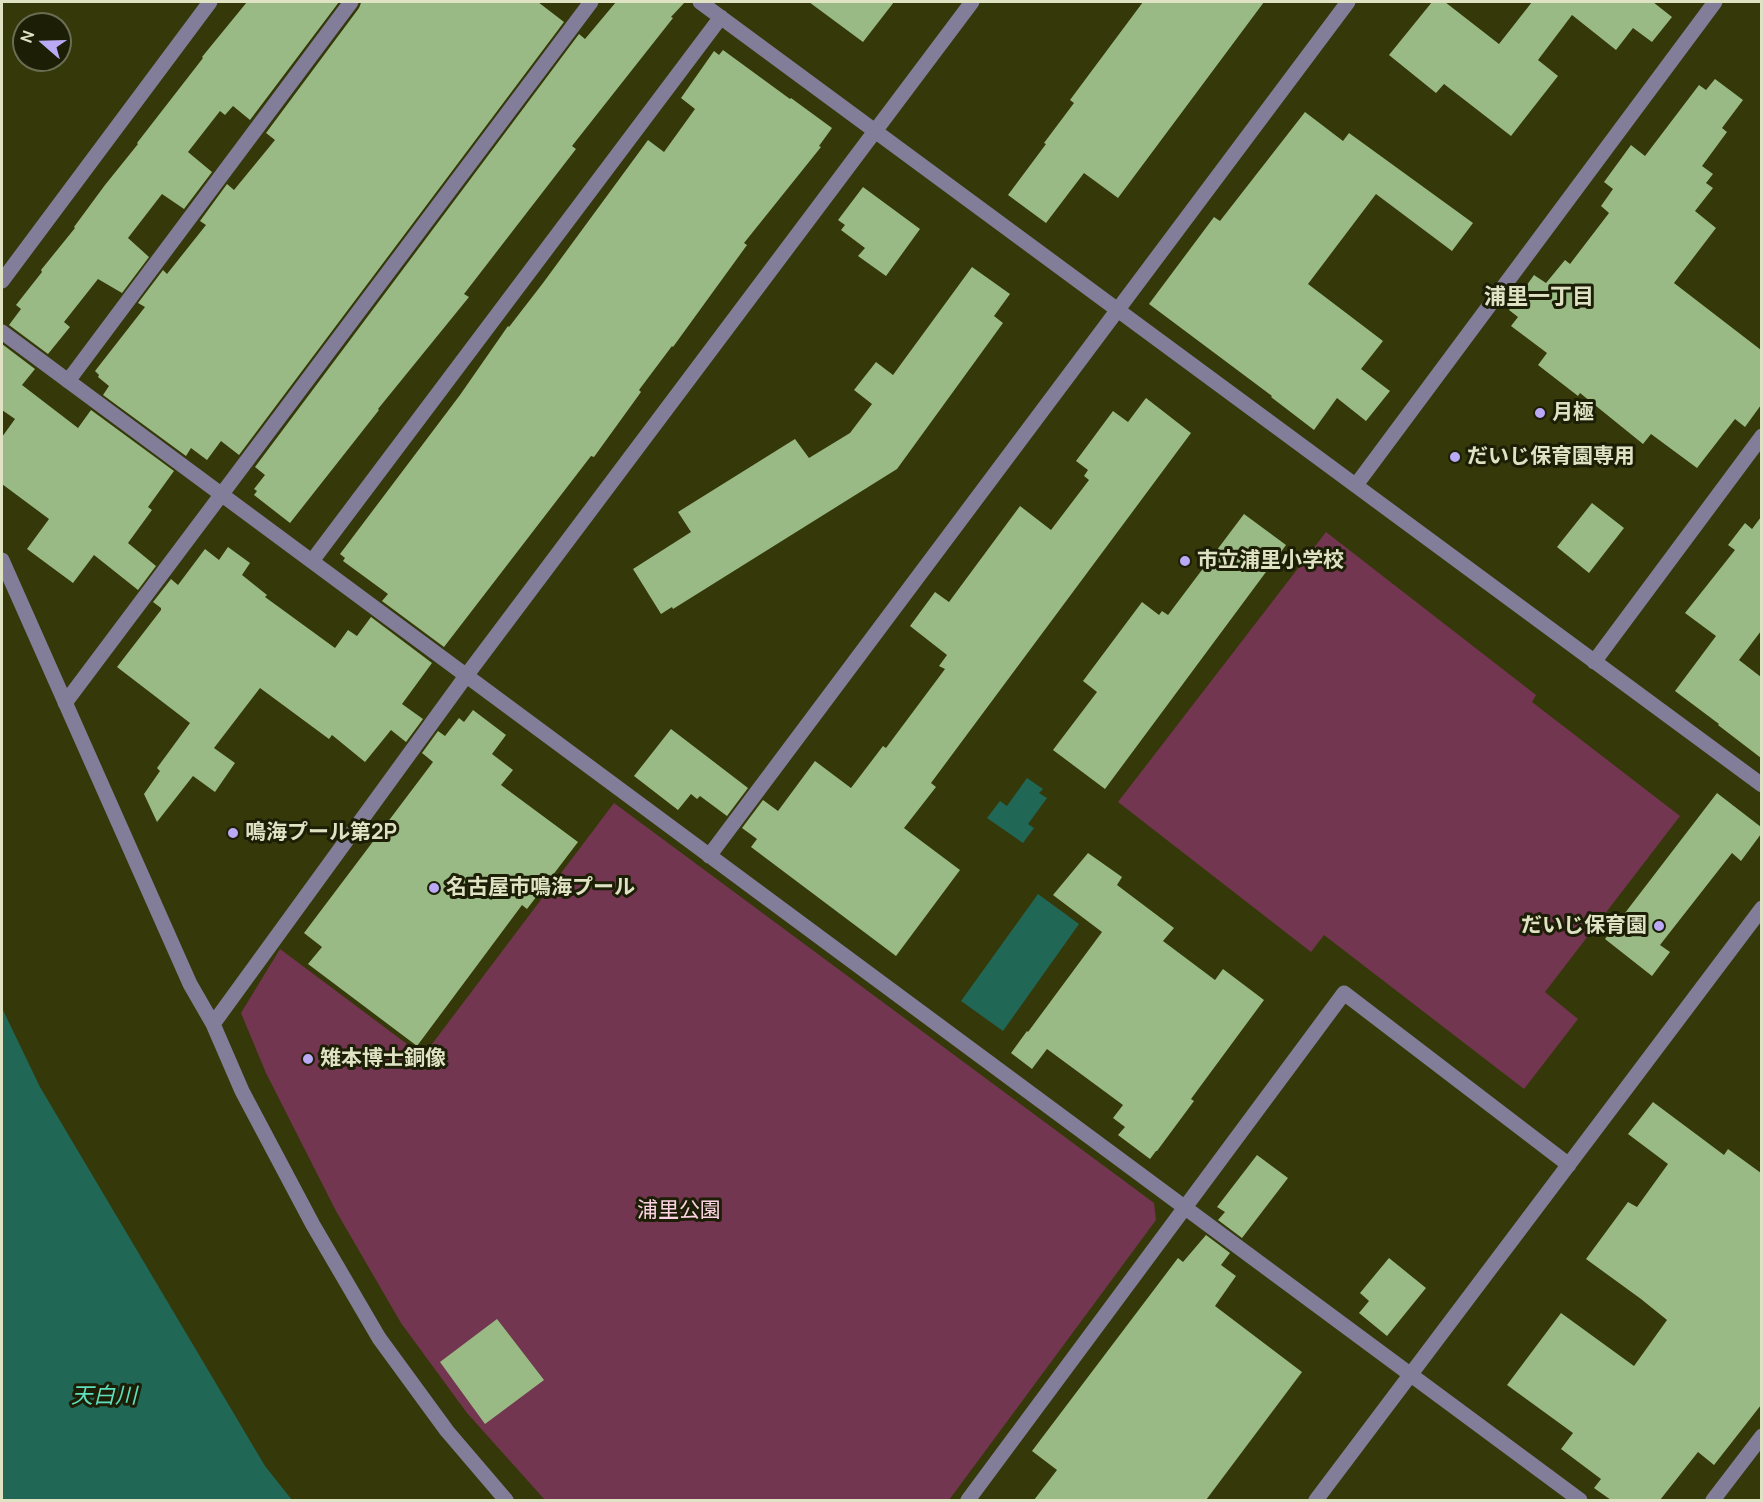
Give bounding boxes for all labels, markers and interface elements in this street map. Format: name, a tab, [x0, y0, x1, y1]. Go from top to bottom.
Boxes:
north arrow	[12, 12, 72, 72]
text: N	[15, 27, 39, 46]
district label: 浦里一丁目	[1484, 285, 1594, 311]
place label: 月極	[1552, 400, 1594, 426]
marker: 月極	[1533, 406, 1547, 420]
place label: だいじ保育園専用	[1467, 444, 1635, 470]
marker: だいじ保育園専用	[1448, 450, 1462, 464]
place label: 市立浦里小学校	[1197, 548, 1344, 574]
marker: 市立浦里小学校	[1178, 554, 1192, 568]
place label: 鳴海プール第2P	[245, 820, 397, 846]
marker: 鳴海プール第2P	[226, 826, 240, 840]
place label: 名古屋市鳴海プール	[446, 875, 635, 901]
marker: 名古屋市鳴海プール	[427, 881, 441, 895]
place label: だいじ保育園	[1521, 913, 1647, 939]
marker: だいじ保育園	[1652, 919, 1666, 933]
place label: 雉本博士銅像	[320, 1046, 446, 1072]
marker: 雉本博士銅像	[301, 1052, 315, 1066]
park label: 浦里公園	[637, 1198, 721, 1224]
water label: 天白川	[71, 1384, 137, 1410]

